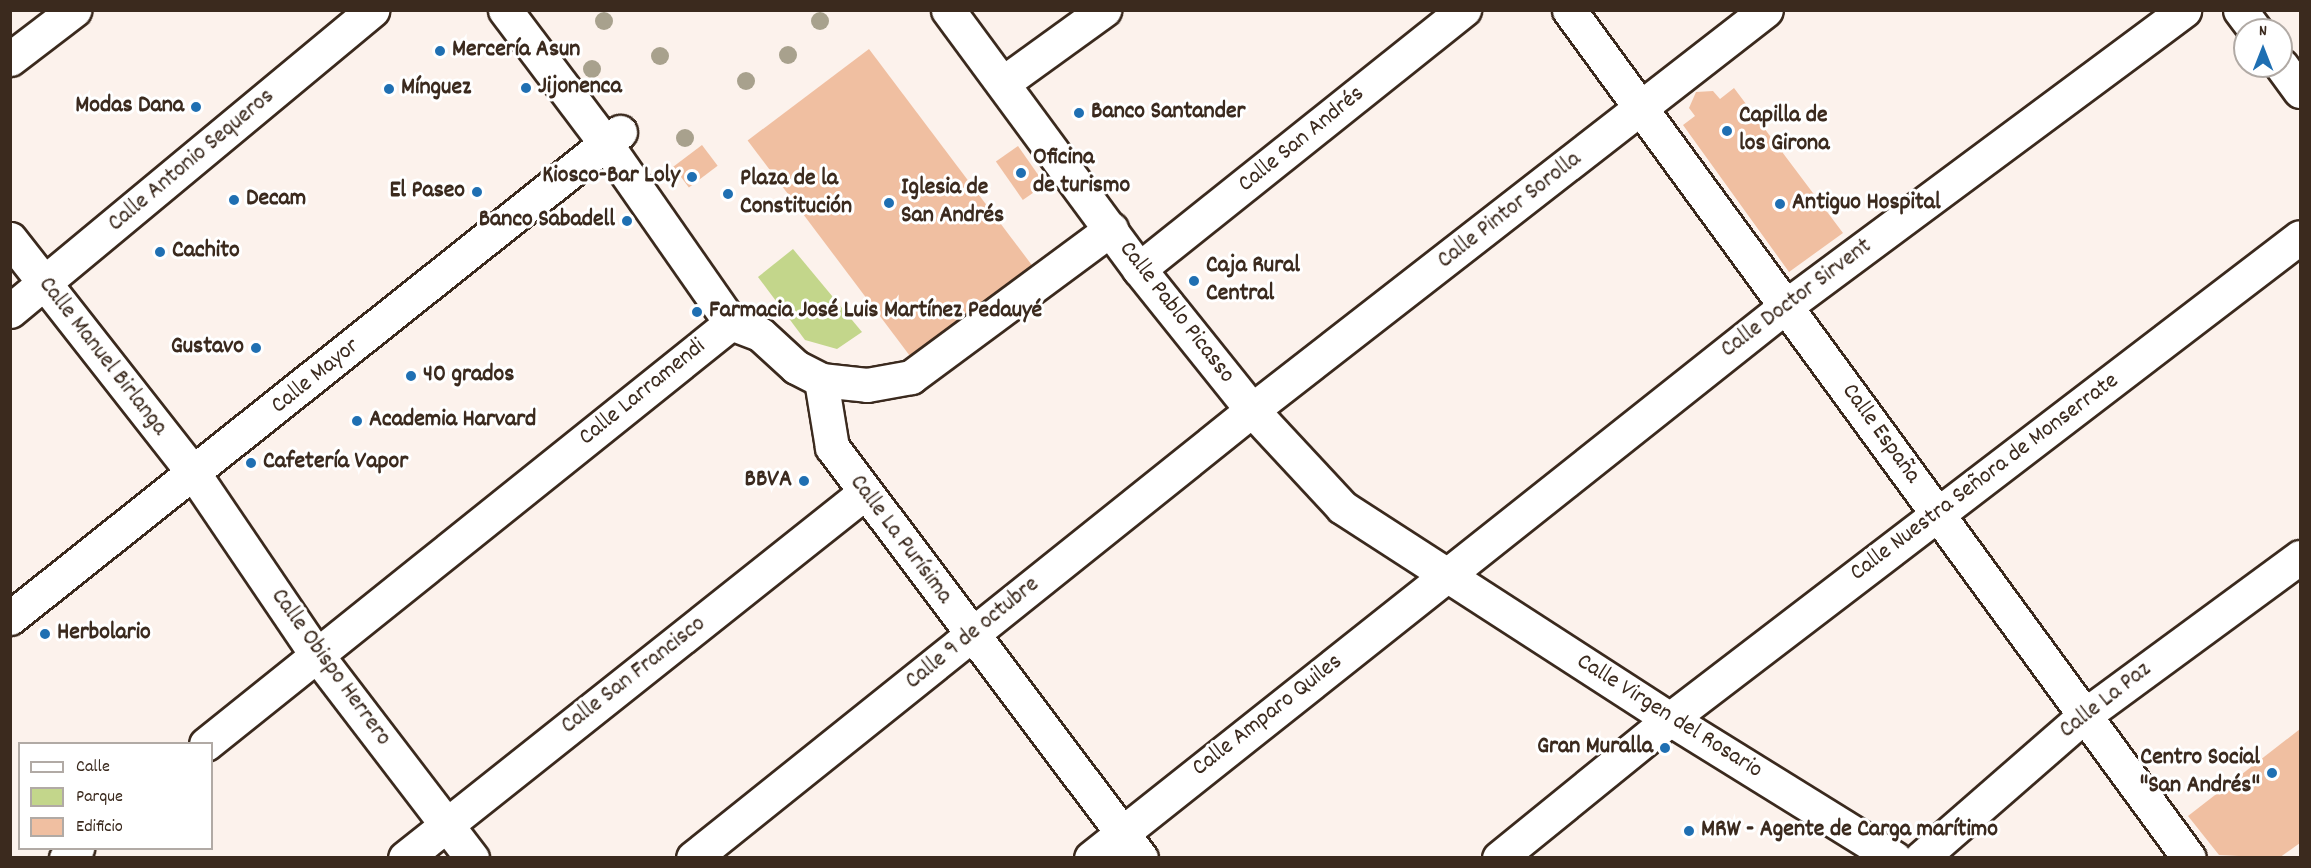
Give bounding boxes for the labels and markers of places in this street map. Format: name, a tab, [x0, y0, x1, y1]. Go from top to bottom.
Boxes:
place label: Mercería Asun	[452, 37, 580, 65]
marker: Mercería Asun	[433, 44, 447, 58]
place label: Jijonenca	[538, 74, 622, 102]
place label: Mínguez	[401, 75, 471, 103]
marker: Jijonenca	[519, 81, 533, 95]
marker: Mínguez	[382, 82, 396, 96]
place label: Modas Dana	[75, 93, 184, 121]
place label: Banco Santander	[1091, 99, 1245, 127]
marker: Modas Dana	[189, 100, 203, 114]
place label: Capilla de los Girona	[1739, 103, 1829, 159]
marker: Banco Santander	[1072, 106, 1086, 120]
marker: Capilla de los Girona	[1720, 124, 1734, 138]
place label: Oficina de turismo	[1033, 145, 1130, 201]
place label: Kiosco-Bar Loly	[542, 163, 680, 191]
place label: Plaza de la Constitución	[740, 166, 852, 222]
marker: Oficina de turismo	[1014, 166, 1028, 180]
marker: Kiosco-Bar Loly	[685, 170, 699, 184]
place label: Iglesia de San Andrés	[901, 175, 1004, 231]
place label: El Paseo	[389, 178, 465, 206]
marker: El Paseo	[470, 185, 484, 199]
place label: Decam	[246, 186, 306, 214]
marker: Plaza de la Constitución	[721, 187, 735, 201]
place label: Antiguo Hospital	[1792, 190, 1941, 218]
marker: Decam	[227, 193, 241, 207]
marker: Iglesia de San Andrés	[882, 196, 896, 210]
marker: Antiguo Hospital	[1773, 197, 1787, 211]
place label: Banco Sabadell	[479, 207, 615, 235]
marker: Banco Sabadell	[620, 214, 634, 228]
place label: Cachito	[172, 238, 240, 266]
marker: Cachito	[153, 245, 167, 259]
place label: Caja Rural Central	[1206, 253, 1300, 309]
marker: Caja Rural Central	[1187, 274, 1201, 288]
place label: Farmacia José Luis Martínez Pedauyé	[709, 298, 1042, 326]
marker: Farmacia José Luis Martínez Pedauyé	[690, 305, 704, 319]
place label: Gustavo	[171, 334, 244, 362]
marker: Gustavo	[249, 341, 263, 355]
place label: 40 grados	[423, 362, 514, 390]
marker: 40 grados	[404, 369, 418, 383]
place label: Academia Harvard	[369, 407, 536, 435]
marker: Academia Harvard	[350, 414, 364, 428]
place label: Cafetería Vapor	[263, 449, 408, 477]
marker: Cafetería Vapor	[244, 456, 258, 470]
place label: BBVA	[745, 467, 792, 495]
marker: BBVA	[797, 474, 811, 488]
place label: Herbolario	[57, 620, 151, 648]
marker: Herbolario	[38, 627, 52, 641]
place label: Gran Muralla	[1537, 734, 1653, 762]
marker: Gran Muralla	[1658, 741, 1672, 755]
place label: Centro Social "San Andrés"	[2140, 745, 2260, 801]
marker: Centro Social "San Andrés"	[2265, 766, 2279, 780]
place label: MRW - Agente de Carga marítimo	[1701, 817, 1998, 845]
marker: MRW - Agente de Carga marítimo	[1682, 824, 1696, 838]

